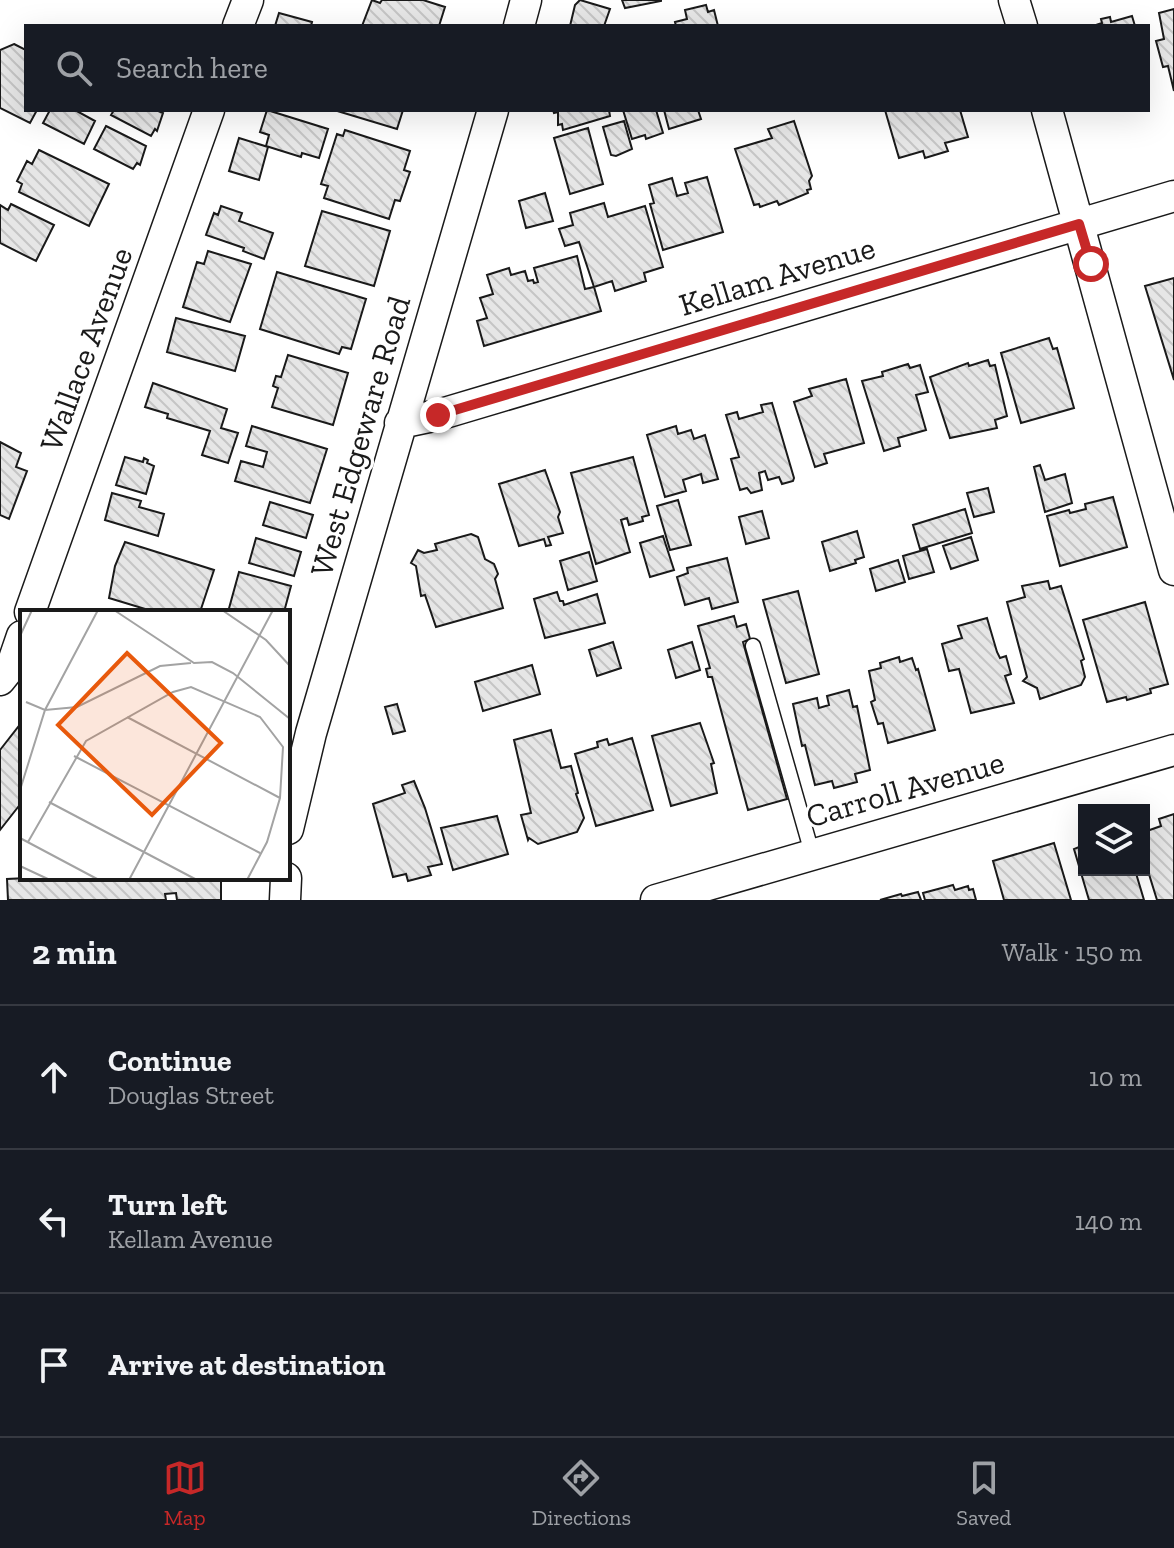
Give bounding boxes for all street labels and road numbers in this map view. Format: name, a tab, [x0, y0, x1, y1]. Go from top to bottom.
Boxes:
street label: Kellam Avenue	[675, 228, 879, 324]
street label: Wallace Avenue	[32, 242, 140, 456]
street label: West Edgeware Road	[302, 291, 418, 581]
street label: Carroll Avenue	[802, 743, 1008, 835]

